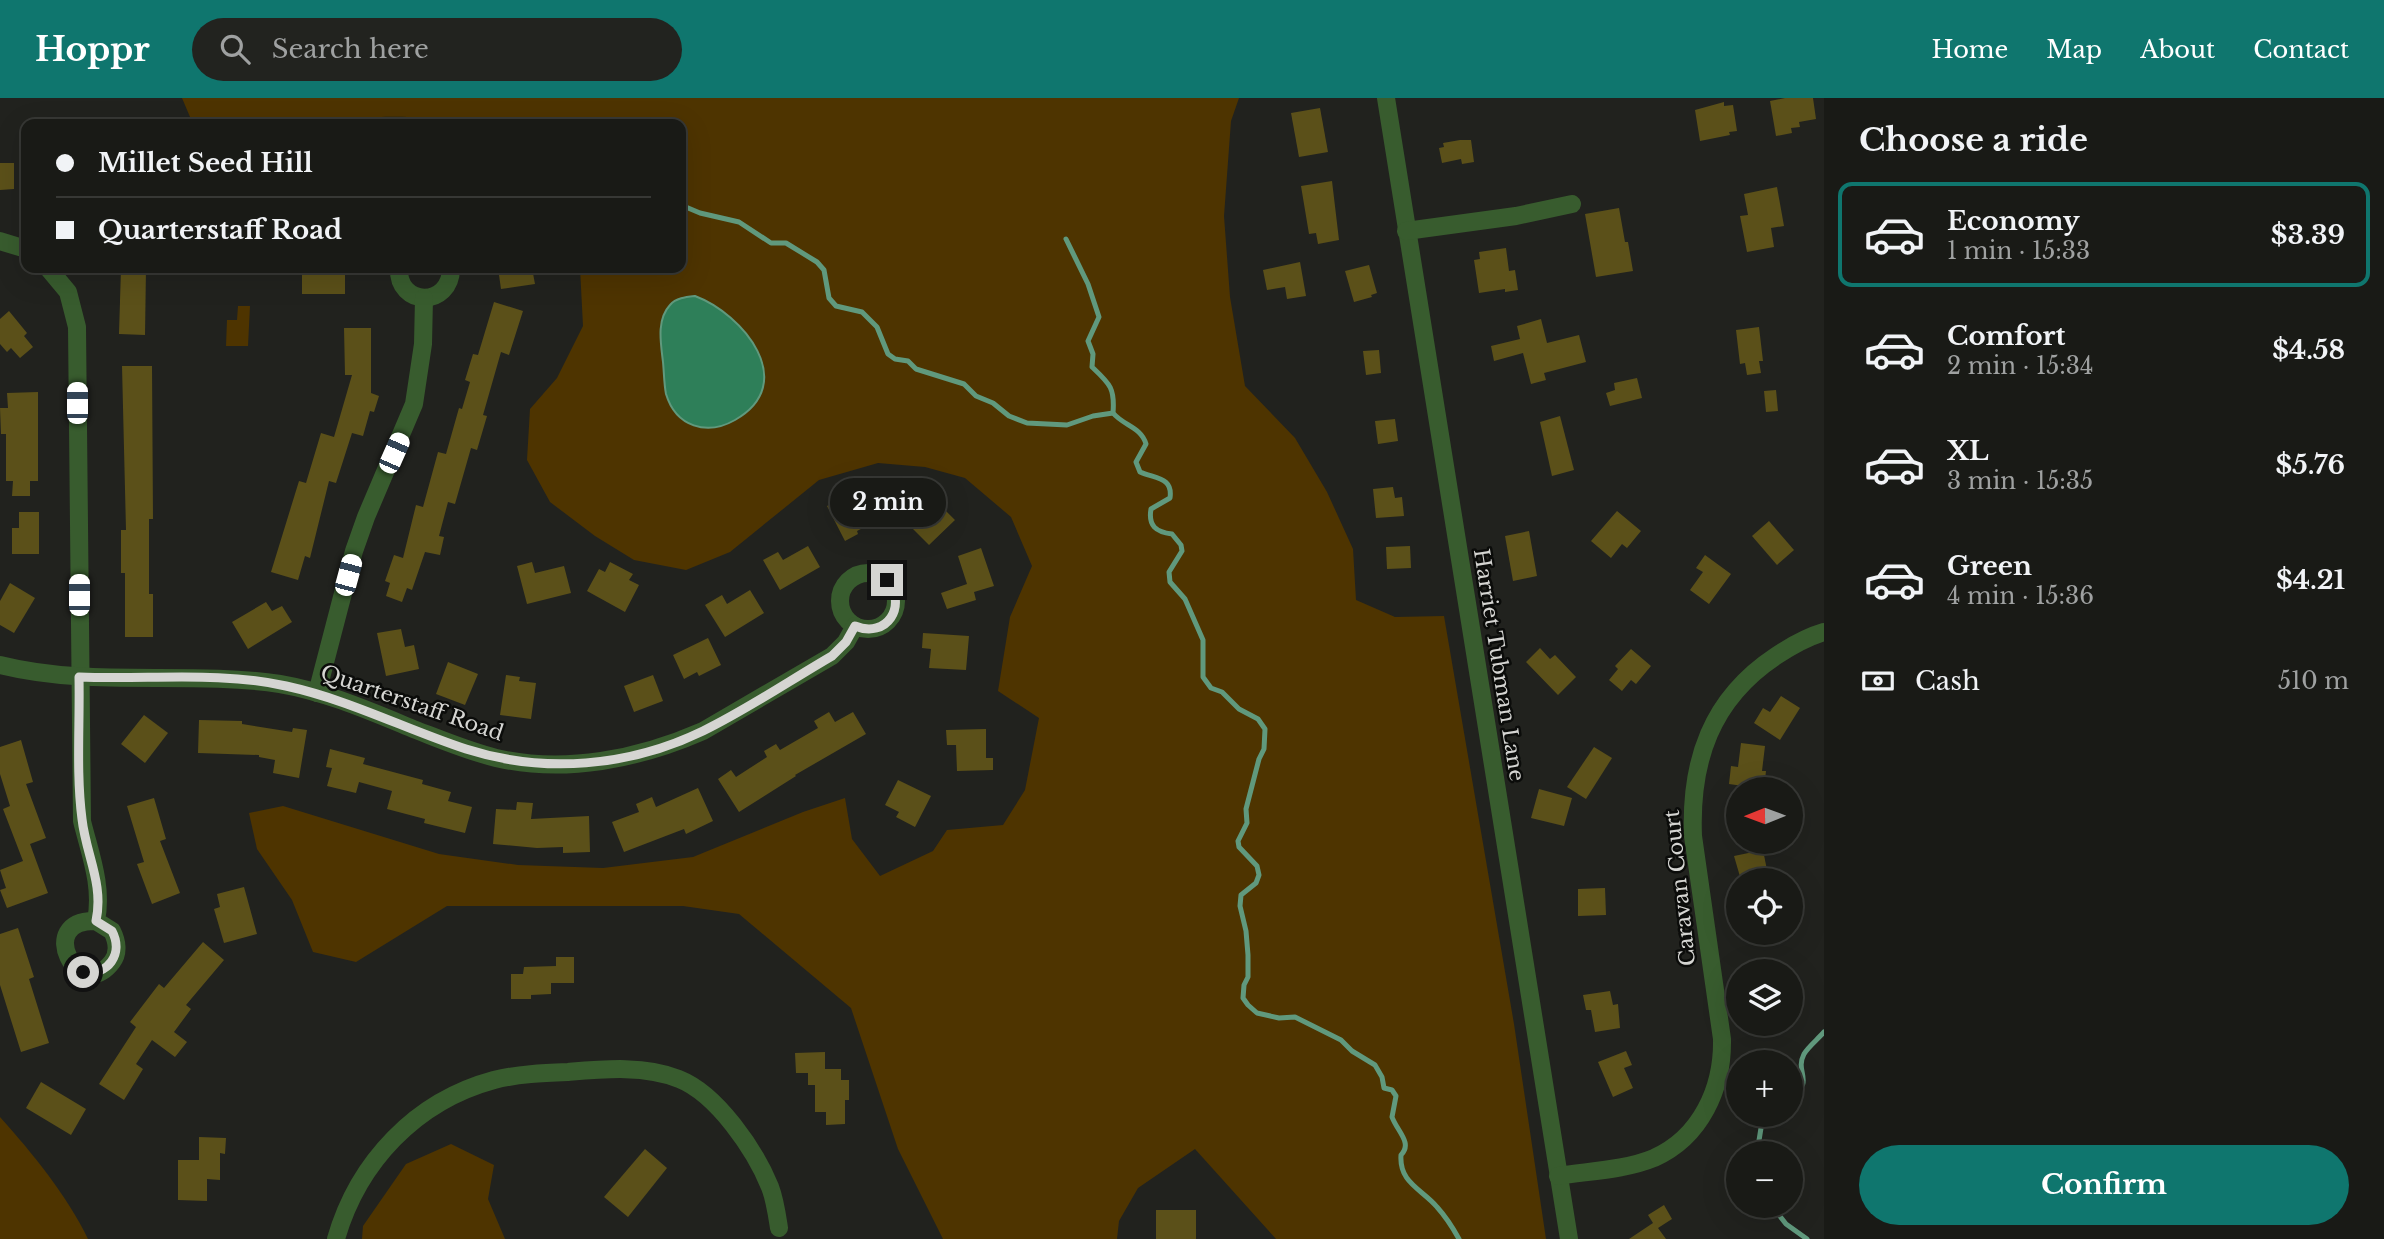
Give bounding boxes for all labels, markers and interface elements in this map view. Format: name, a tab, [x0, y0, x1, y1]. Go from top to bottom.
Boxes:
search box	[192, 18, 682, 81]
text: Hoppr	[35, 29, 150, 70]
icon: search	[216, 30, 254, 68]
text: Search here	[272, 33, 429, 65]
text: Home	[1932, 35, 2008, 64]
text: Map	[2046, 35, 2102, 64]
text: About	[2140, 35, 2215, 64]
text: Contact	[2253, 35, 2349, 64]
text: Choose a ride	[1859, 120, 2088, 160]
text: Millet Seed Hill	[98, 147, 313, 179]
icon: car	[1863, 203, 1926, 266]
text: Economy	[1947, 205, 2080, 237]
text: Quarterstaff Road	[98, 214, 342, 246]
text: $3.39	[2271, 219, 2345, 251]
text: 1 min · 15:33	[1947, 237, 2090, 265]
icon: car	[1863, 318, 1926, 381]
text: Comfort	[1947, 320, 2065, 352]
text: $4.58	[2272, 334, 2345, 366]
text: 2 min · 15:34	[1947, 352, 2093, 380]
car	[67, 382, 88, 424]
car	[376, 430, 413, 476]
icon: car	[1863, 433, 1926, 496]
text: XL	[1947, 435, 1989, 467]
text: $5.76	[2275, 449, 2345, 481]
text: 3 min · 15:35	[1947, 467, 2093, 495]
callout: 2 min	[829, 478, 945, 528]
text: 2 min	[852, 488, 924, 516]
street label: Harriet Tubman Lane	[1468, 547, 1530, 783]
icon: car	[1863, 548, 1926, 611]
text: Green	[1947, 550, 2032, 582]
car	[333, 552, 364, 598]
route end	[871, 564, 903, 596]
text: $4.21	[2276, 564, 2345, 596]
car	[69, 574, 90, 616]
text: 4 min · 15:36	[1947, 582, 2094, 610]
street label: Quarterstaff Road	[317, 659, 507, 747]
icon: cash	[1859, 662, 1897, 700]
text: Cash	[1915, 665, 1980, 697]
text: 510 m	[2278, 667, 2349, 695]
north arrow	[1726, 777, 1802, 854]
map controls	[1726, 777, 1803, 1218]
street label: Caravan Court	[1659, 808, 1701, 967]
button: locate	[1726, 868, 1803, 945]
route start	[67, 956, 99, 988]
button: layers	[1726, 959, 1803, 1036]
button: +	[1726, 1050, 1803, 1127]
button: −	[1726, 1141, 1803, 1218]
button: Confirm	[1859, 1145, 2349, 1225]

